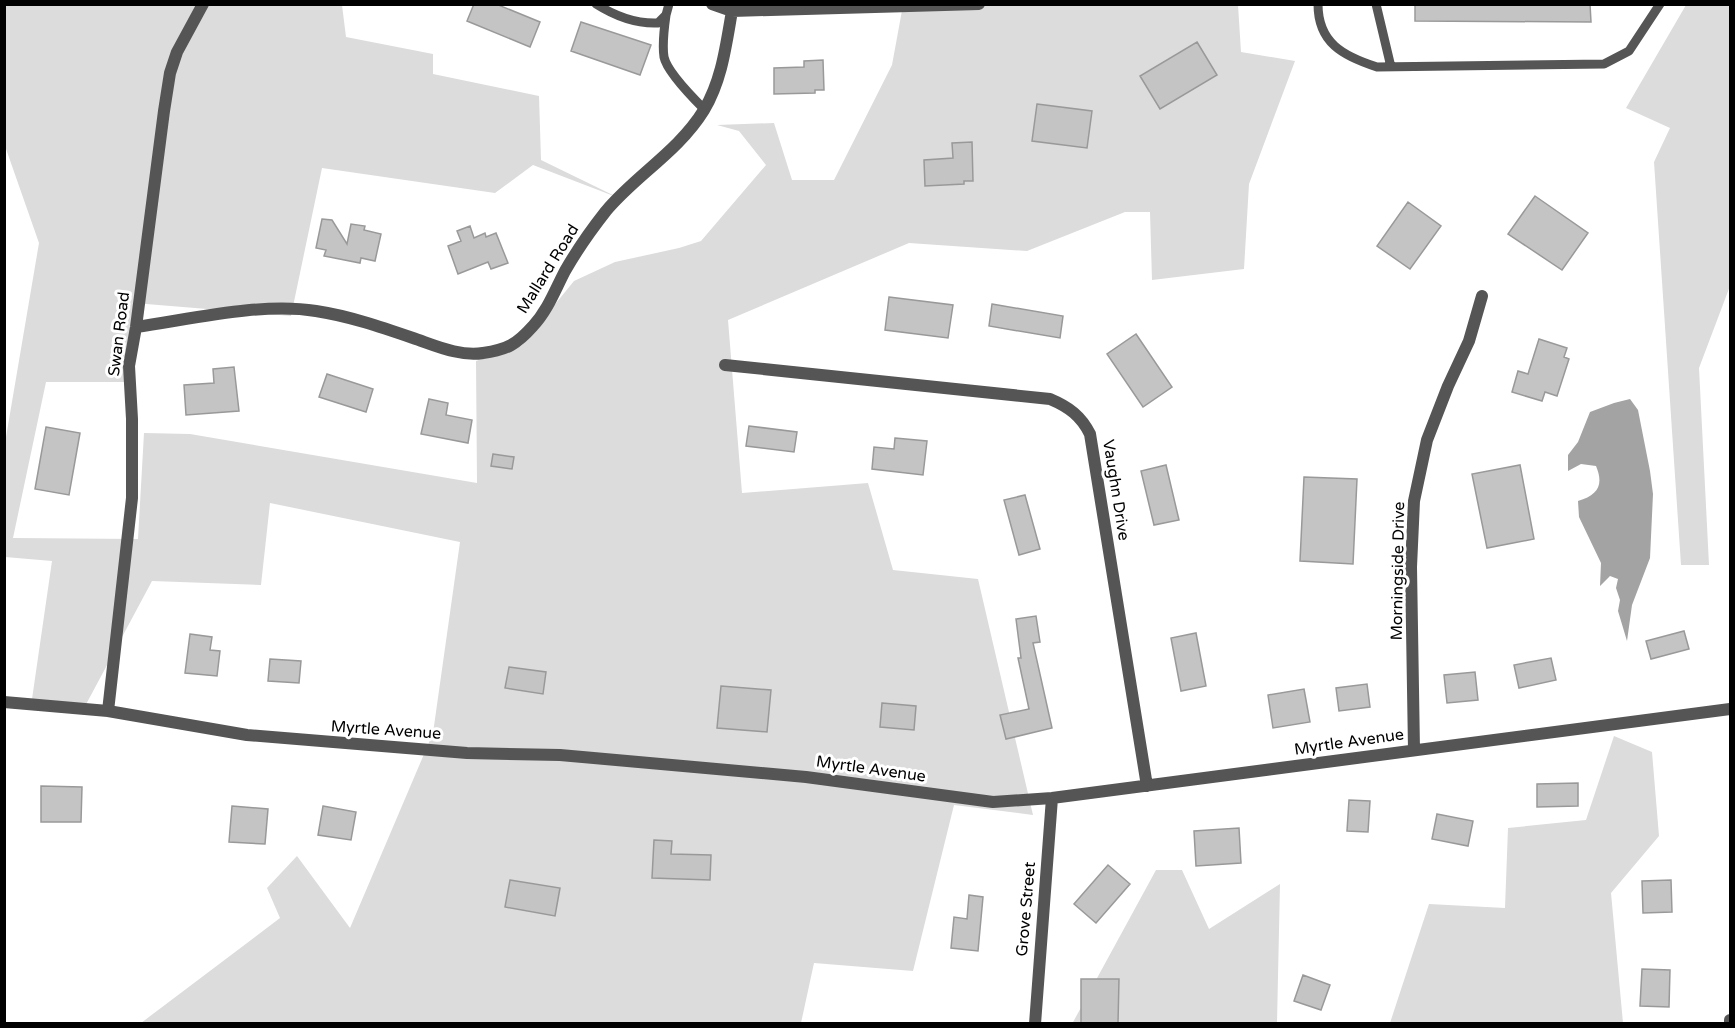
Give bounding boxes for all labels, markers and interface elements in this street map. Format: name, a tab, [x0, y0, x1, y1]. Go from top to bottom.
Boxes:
street label: Mallard Road	[513, 221, 583, 317]
street label: Swan Road	[104, 291, 134, 377]
street label: Vaughn Drive	[1098, 438, 1134, 542]
street label: Morningside Drive	[1387, 501, 1409, 641]
street label: Myrtle Avenue	[330, 716, 442, 744]
street label: Myrtle Avenue	[1293, 724, 1405, 760]
street label: Myrtle Avenue	[815, 751, 927, 787]
street label: Grove Street	[1012, 861, 1040, 957]

